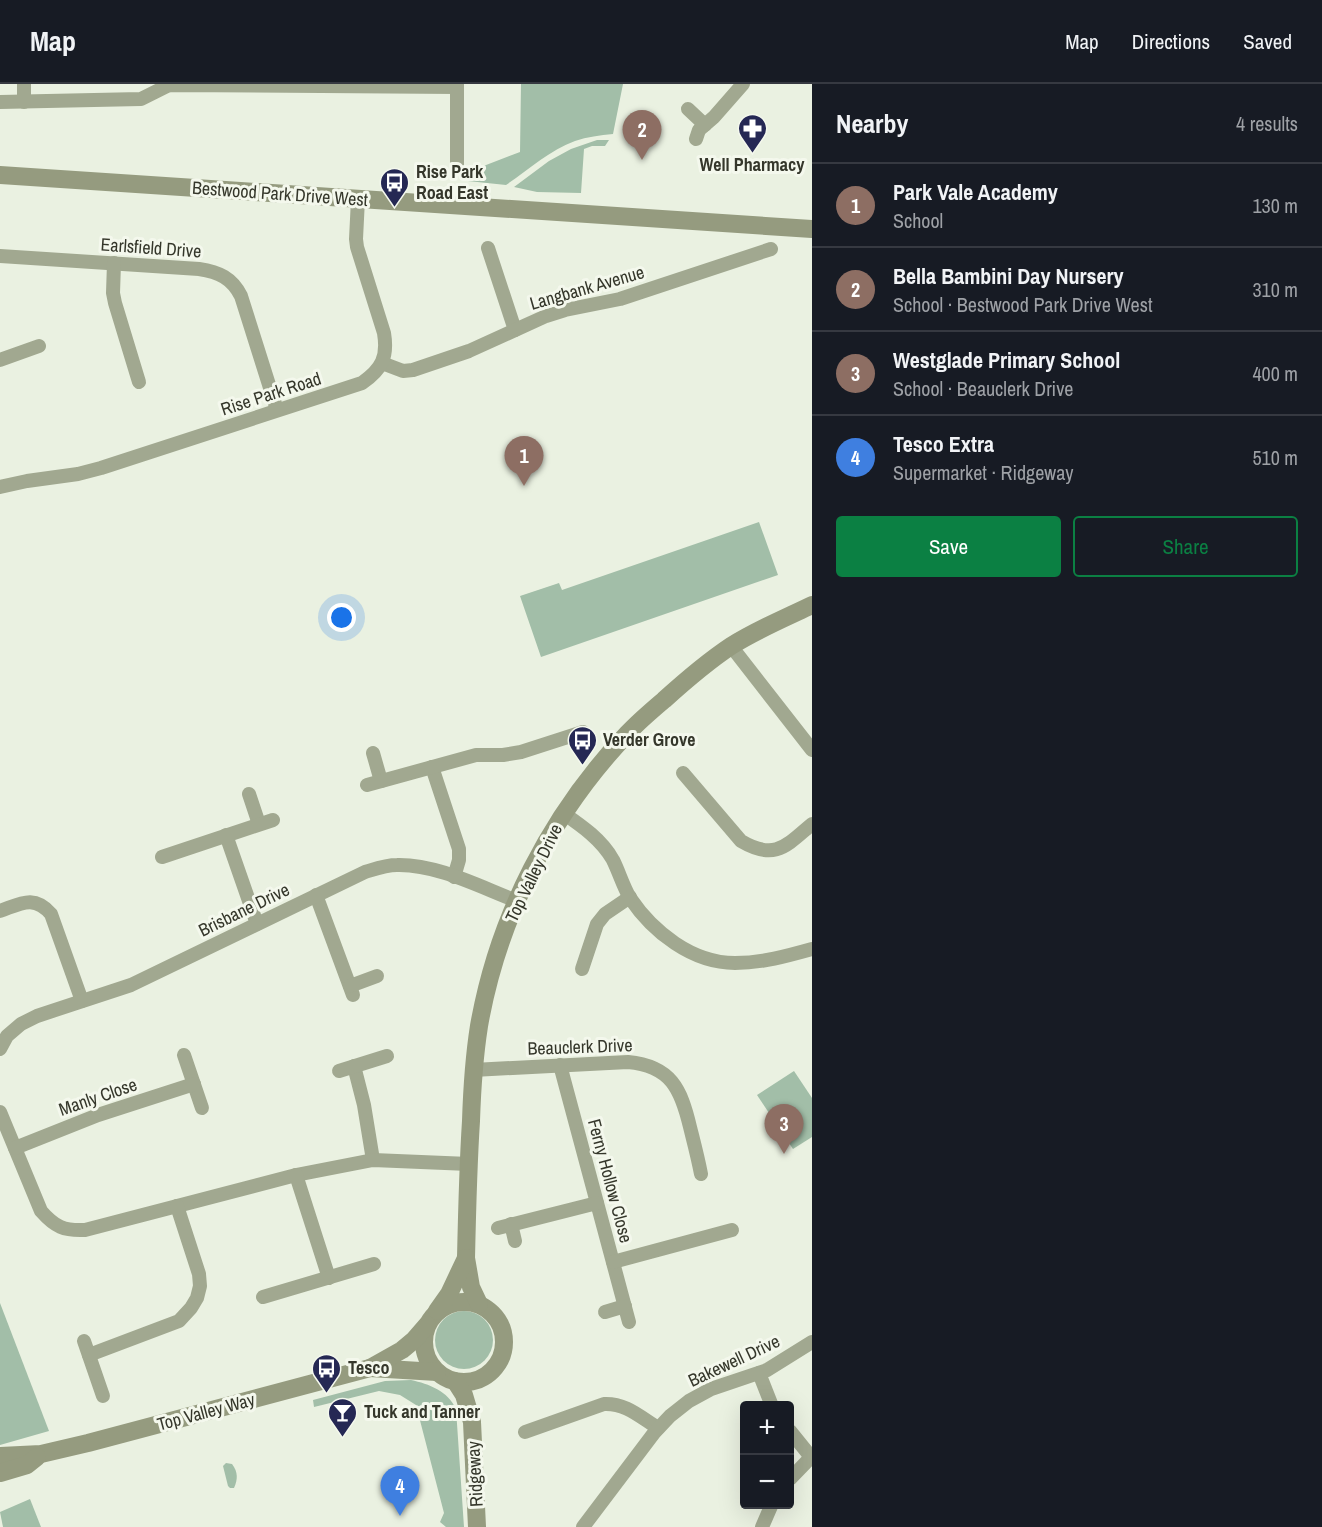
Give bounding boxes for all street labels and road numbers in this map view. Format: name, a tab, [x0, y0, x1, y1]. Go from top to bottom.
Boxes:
street label: Bestwood Park Drive West	[191, 175, 369, 212]
street label: Earlsfield Drive	[100, 232, 202, 263]
street label: Langbank Avenue	[527, 259, 647, 316]
street label: Rise Park Road	[217, 366, 324, 422]
street label: Top Valley Drive	[499, 819, 568, 926]
street label: Brisbane Drive	[194, 877, 294, 942]
street label: Beauclerk Drive	[527, 1032, 633, 1061]
street label: Manly Close	[55, 1071, 140, 1122]
street label: Ferny Hollow Close	[582, 1116, 639, 1246]
street label: Bakewell Drive	[684, 1328, 784, 1393]
street label: Top Valley Way	[154, 1386, 258, 1437]
street label: Ridgeway	[460, 1440, 489, 1507]

